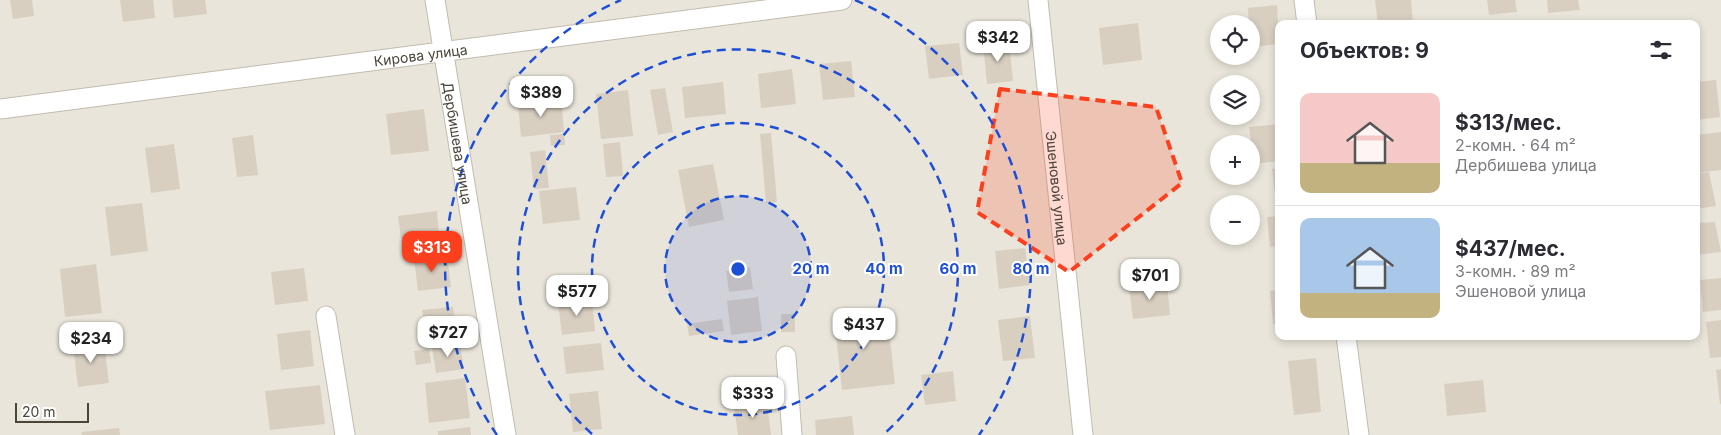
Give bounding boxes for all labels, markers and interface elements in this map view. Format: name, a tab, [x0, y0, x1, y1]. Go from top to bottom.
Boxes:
map controls	[1210, 15, 1260, 245]
button: locate	[1210, 15, 1260, 65]
pin: $342	[968, 20, 1028, 63]
text: $342	[977, 27, 1019, 47]
icon: filters	[1647, 36, 1675, 64]
text: Объектов: 9	[1300, 38, 1429, 63]
street label: Кирова улица	[373, 40, 468, 69]
button: layers	[1210, 75, 1260, 125]
pin: $389	[511, 76, 571, 118]
street label: Дербишева улица	[440, 81, 477, 206]
text: $389	[520, 82, 562, 102]
text: $313/мес.	[1455, 110, 1562, 135]
icon: home	[1340, 113, 1400, 173]
street label: Эшеновой улица	[1043, 130, 1072, 246]
button: +	[1210, 135, 1260, 185]
text: 2-комн. · 64 m²	[1455, 135, 1576, 155]
text: Дербишева улица	[1455, 155, 1597, 175]
button: −	[1210, 195, 1260, 245]
pin: $313	[402, 230, 462, 273]
text: $437/мес.	[1455, 236, 1566, 261]
text: $313	[413, 237, 451, 257]
icon: home	[1340, 238, 1400, 298]
pin: $701	[1120, 258, 1180, 301]
text: 20 m	[793, 259, 829, 278]
text: 40 m	[865, 259, 903, 278]
text: 60 m	[939, 259, 977, 278]
text: 80 m	[1012, 259, 1050, 278]
centre of rings	[729, 260, 747, 278]
text: 3-комн. · 89 m²	[1455, 261, 1576, 281]
text: $701	[1131, 265, 1169, 285]
pin: $577	[547, 274, 607, 317]
text: $577	[557, 281, 597, 301]
text: Эшеновой улица	[1455, 281, 1586, 301]
pin: $437	[834, 308, 894, 350]
text: $437	[844, 314, 884, 334]
pin: $727	[418, 316, 478, 358]
pin: $234	[61, 322, 121, 364]
text: $727	[428, 322, 468, 342]
text: $234	[70, 328, 112, 348]
pin: $333	[723, 376, 783, 419]
text: $333	[732, 383, 774, 403]
scale bar	[15, 400, 89, 423]
text: 20 m	[22, 403, 56, 420]

